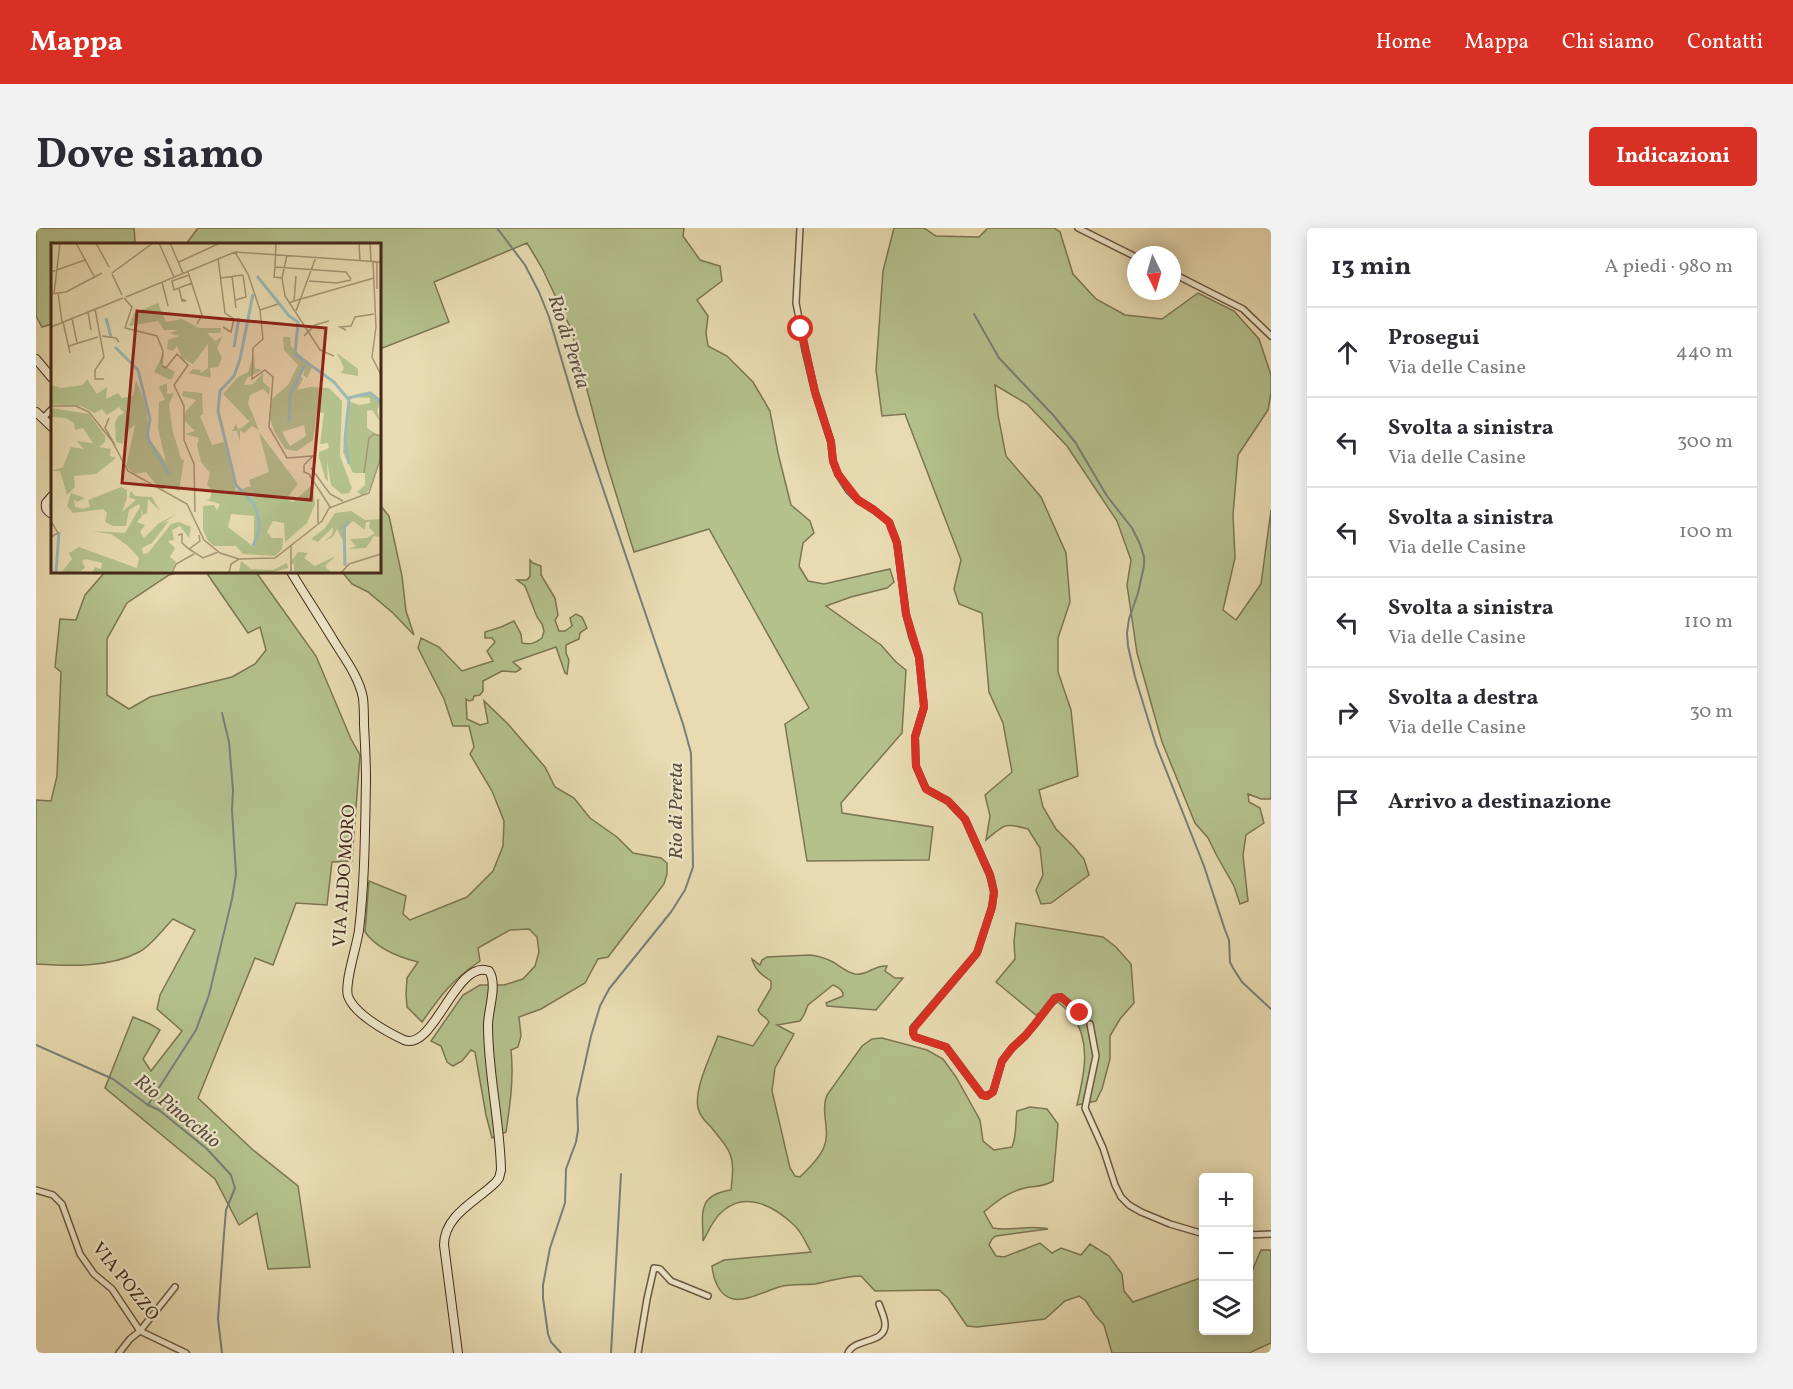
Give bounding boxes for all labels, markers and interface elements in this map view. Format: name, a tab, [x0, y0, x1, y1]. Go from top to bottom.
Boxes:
text: Mappa	[30, 23, 123, 62]
text: Home	[1376, 28, 1431, 57]
text: Mappa	[1464, 28, 1529, 57]
text: Chi siamo	[1562, 28, 1654, 57]
text: Contatti	[1687, 28, 1763, 57]
text: Dove siamo	[36, 127, 264, 186]
button: Indicazioni	[1589, 127, 1757, 186]
inset map	[51, 243, 381, 573]
north arrow	[1127, 246, 1181, 300]
text: 13 min	[1331, 249, 1411, 285]
text: A piedi · 980 m	[1604, 253, 1733, 281]
water label: Rio di Pereta	[540, 291, 596, 393]
route start	[787, 315, 813, 341]
text: Prosegui	[1388, 323, 1480, 354]
icon: ahead	[1331, 336, 1364, 369]
text: 440 m	[1676, 338, 1733, 366]
text: Via delle Casine	[1388, 354, 1526, 382]
text: Svolta a sinistra	[1388, 413, 1554, 444]
icon: left	[1331, 426, 1364, 459]
text: 300 m	[1677, 428, 1733, 456]
text: Via delle Casine	[1388, 444, 1526, 472]
text: Svolta a sinistra	[1388, 503, 1554, 534]
icon: left	[1331, 516, 1364, 549]
text: 100 m	[1679, 518, 1733, 546]
text: Via delle Casine	[1388, 534, 1526, 562]
text: Svolta a sinistra	[1388, 593, 1554, 624]
icon: left	[1331, 606, 1364, 639]
text: 110 m	[1684, 608, 1733, 636]
text: Via delle Casine	[1388, 624, 1526, 652]
text: Svolta a destra	[1388, 683, 1539, 714]
icon: right	[1331, 696, 1364, 729]
text: 30 m	[1689, 698, 1733, 726]
text: Via delle Casine	[1388, 714, 1526, 742]
water label: Rio di Pereta	[663, 762, 691, 860]
icon: arrive	[1331, 786, 1364, 819]
text: Arrivo a destinazione	[1388, 787, 1611, 818]
street label: VIA ALDO MORO	[328, 804, 362, 948]
route end	[1066, 999, 1092, 1025]
water label: Rio Pinocchio	[128, 1068, 226, 1156]
map controls	[1199, 1173, 1253, 1335]
button: +	[1199, 1173, 1253, 1227]
button: −	[1199, 1227, 1253, 1281]
street label: VIA POZZO	[86, 1237, 164, 1327]
button: layers	[1199, 1281, 1253, 1335]

